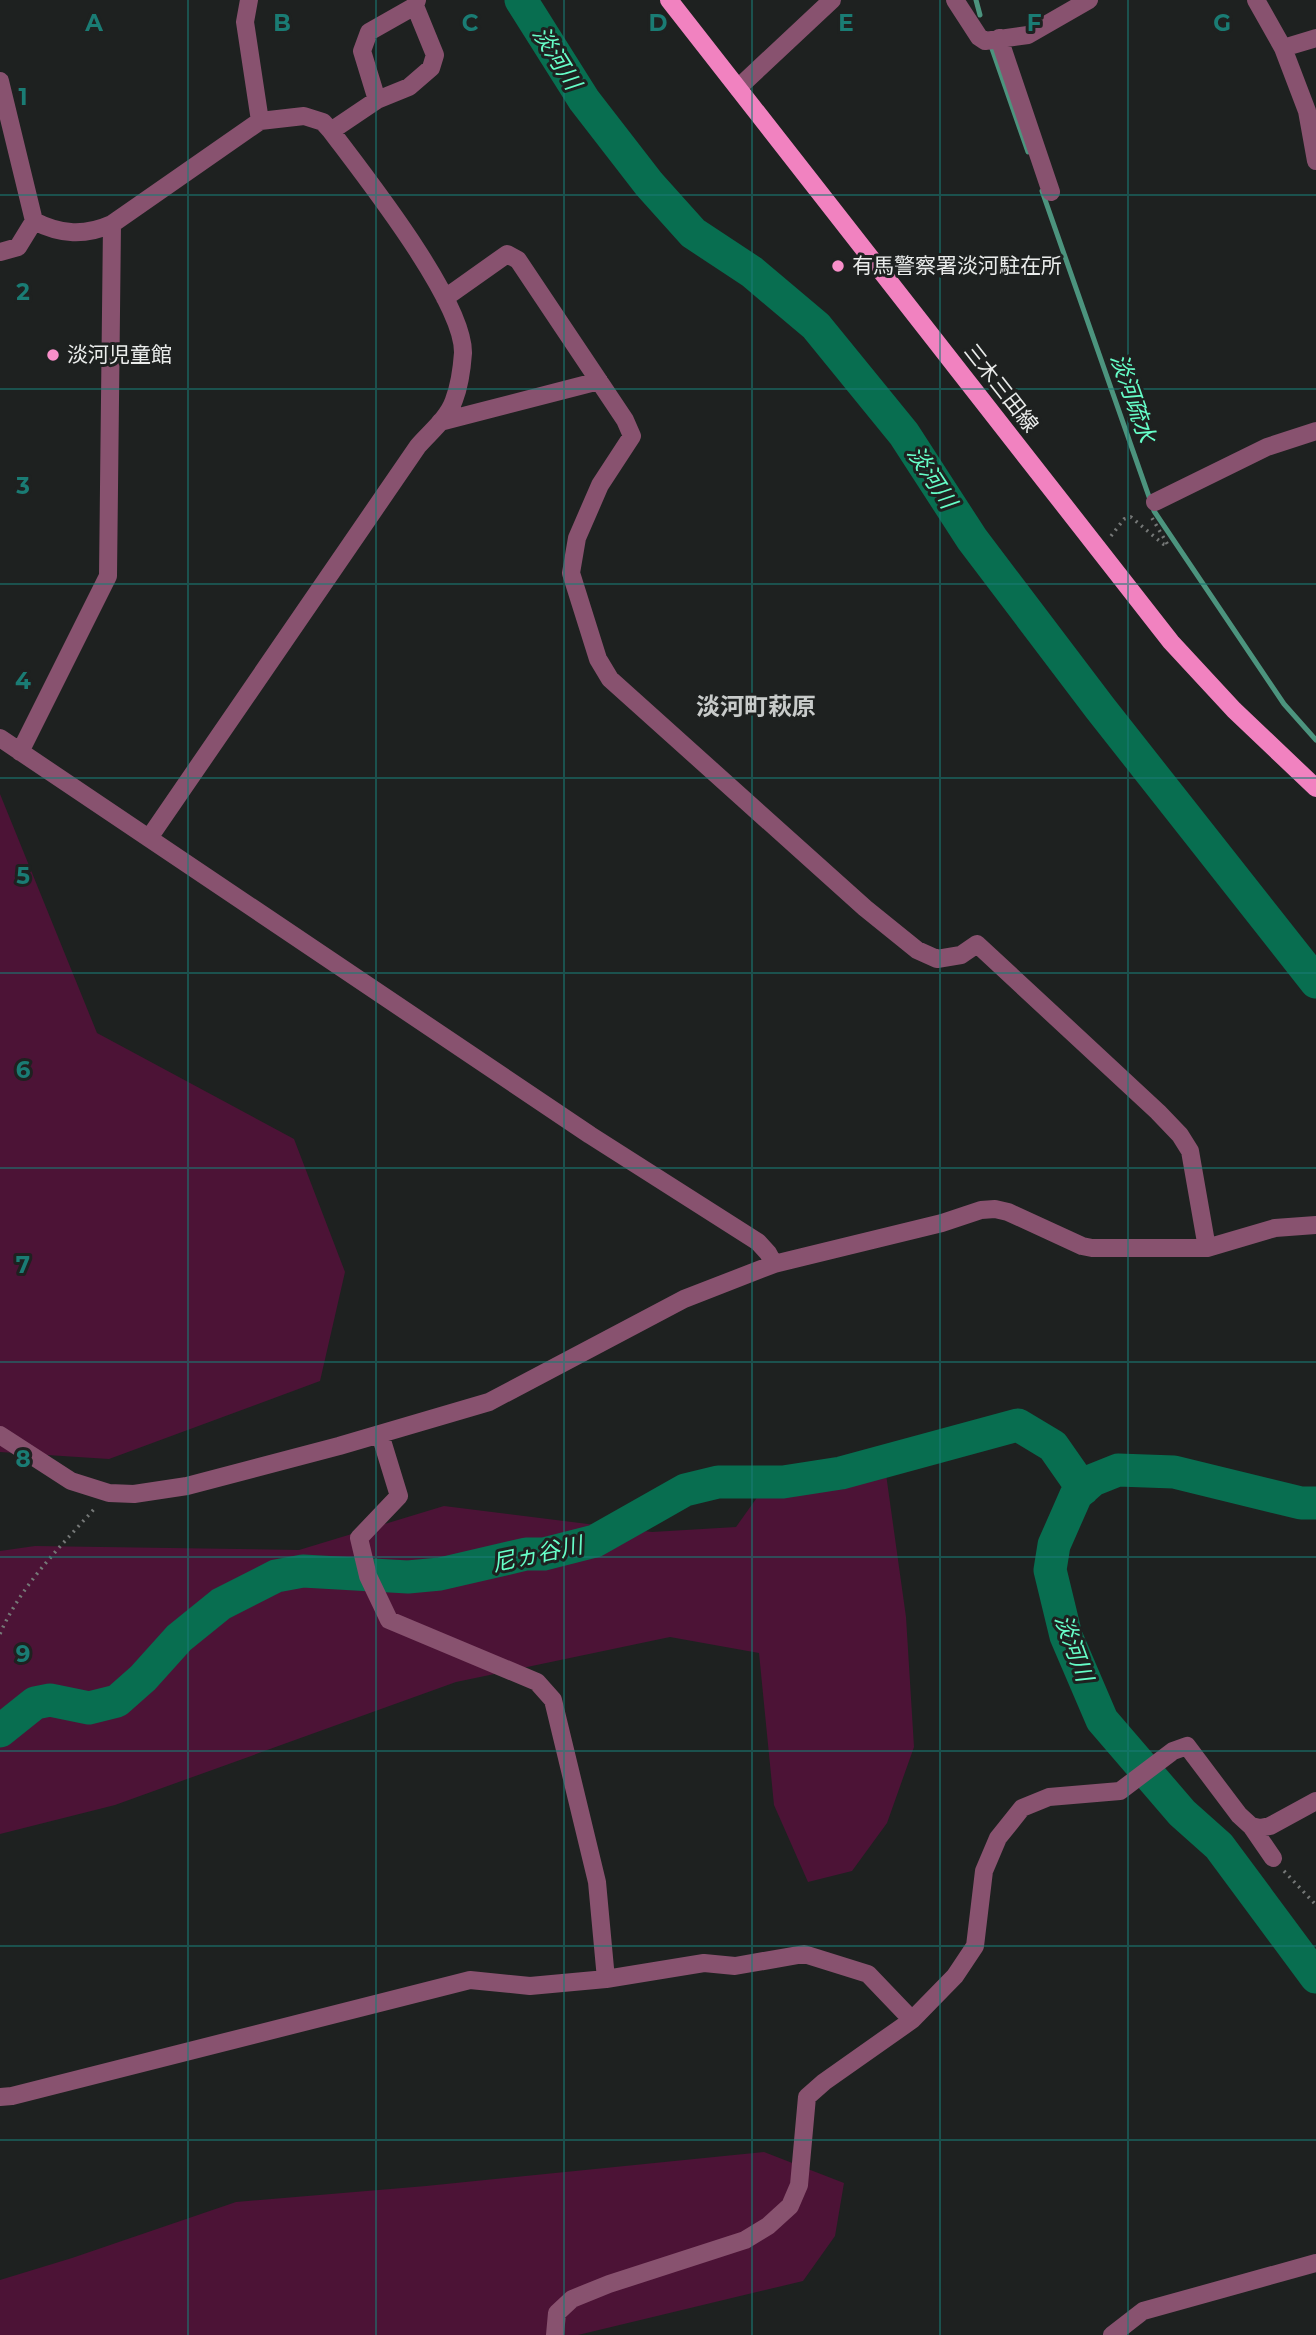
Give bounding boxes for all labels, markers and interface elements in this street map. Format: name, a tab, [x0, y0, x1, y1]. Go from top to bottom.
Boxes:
text: A	[84, 9, 103, 37]
text: B	[273, 9, 291, 37]
text: C	[462, 9, 479, 37]
text: D	[649, 9, 668, 37]
text: E	[838, 9, 854, 37]
text: F	[1027, 9, 1042, 37]
text: G	[1213, 9, 1231, 37]
water label: 淡河川	[527, 21, 589, 97]
text: 1	[18, 83, 28, 111]
place label: 有馬警察署淡河駐在所	[852, 253, 1062, 278]
marker: 有馬警察署淡河駐在所	[830, 258, 846, 274]
text: 2	[16, 278, 30, 306]
street label: 三木三田線	[959, 339, 1044, 437]
place label: 淡河児童館	[67, 342, 172, 367]
marker: 淡河児童館	[45, 347, 61, 363]
water label: 淡河疏水	[1105, 350, 1162, 449]
water label: 淡河川	[901, 440, 964, 516]
text: 3	[15, 472, 30, 500]
text: 4	[15, 667, 31, 695]
district label: 淡河町萩原	[696, 692, 816, 721]
text: 5	[16, 862, 30, 890]
text: 6	[16, 1056, 31, 1084]
text: 7	[16, 1251, 30, 1279]
text: 8	[15, 1445, 31, 1473]
water label: 尼ヵ谷川	[489, 1530, 588, 1577]
water label: 淡河川	[1049, 1611, 1100, 1688]
text: 9	[16, 1640, 30, 1668]

